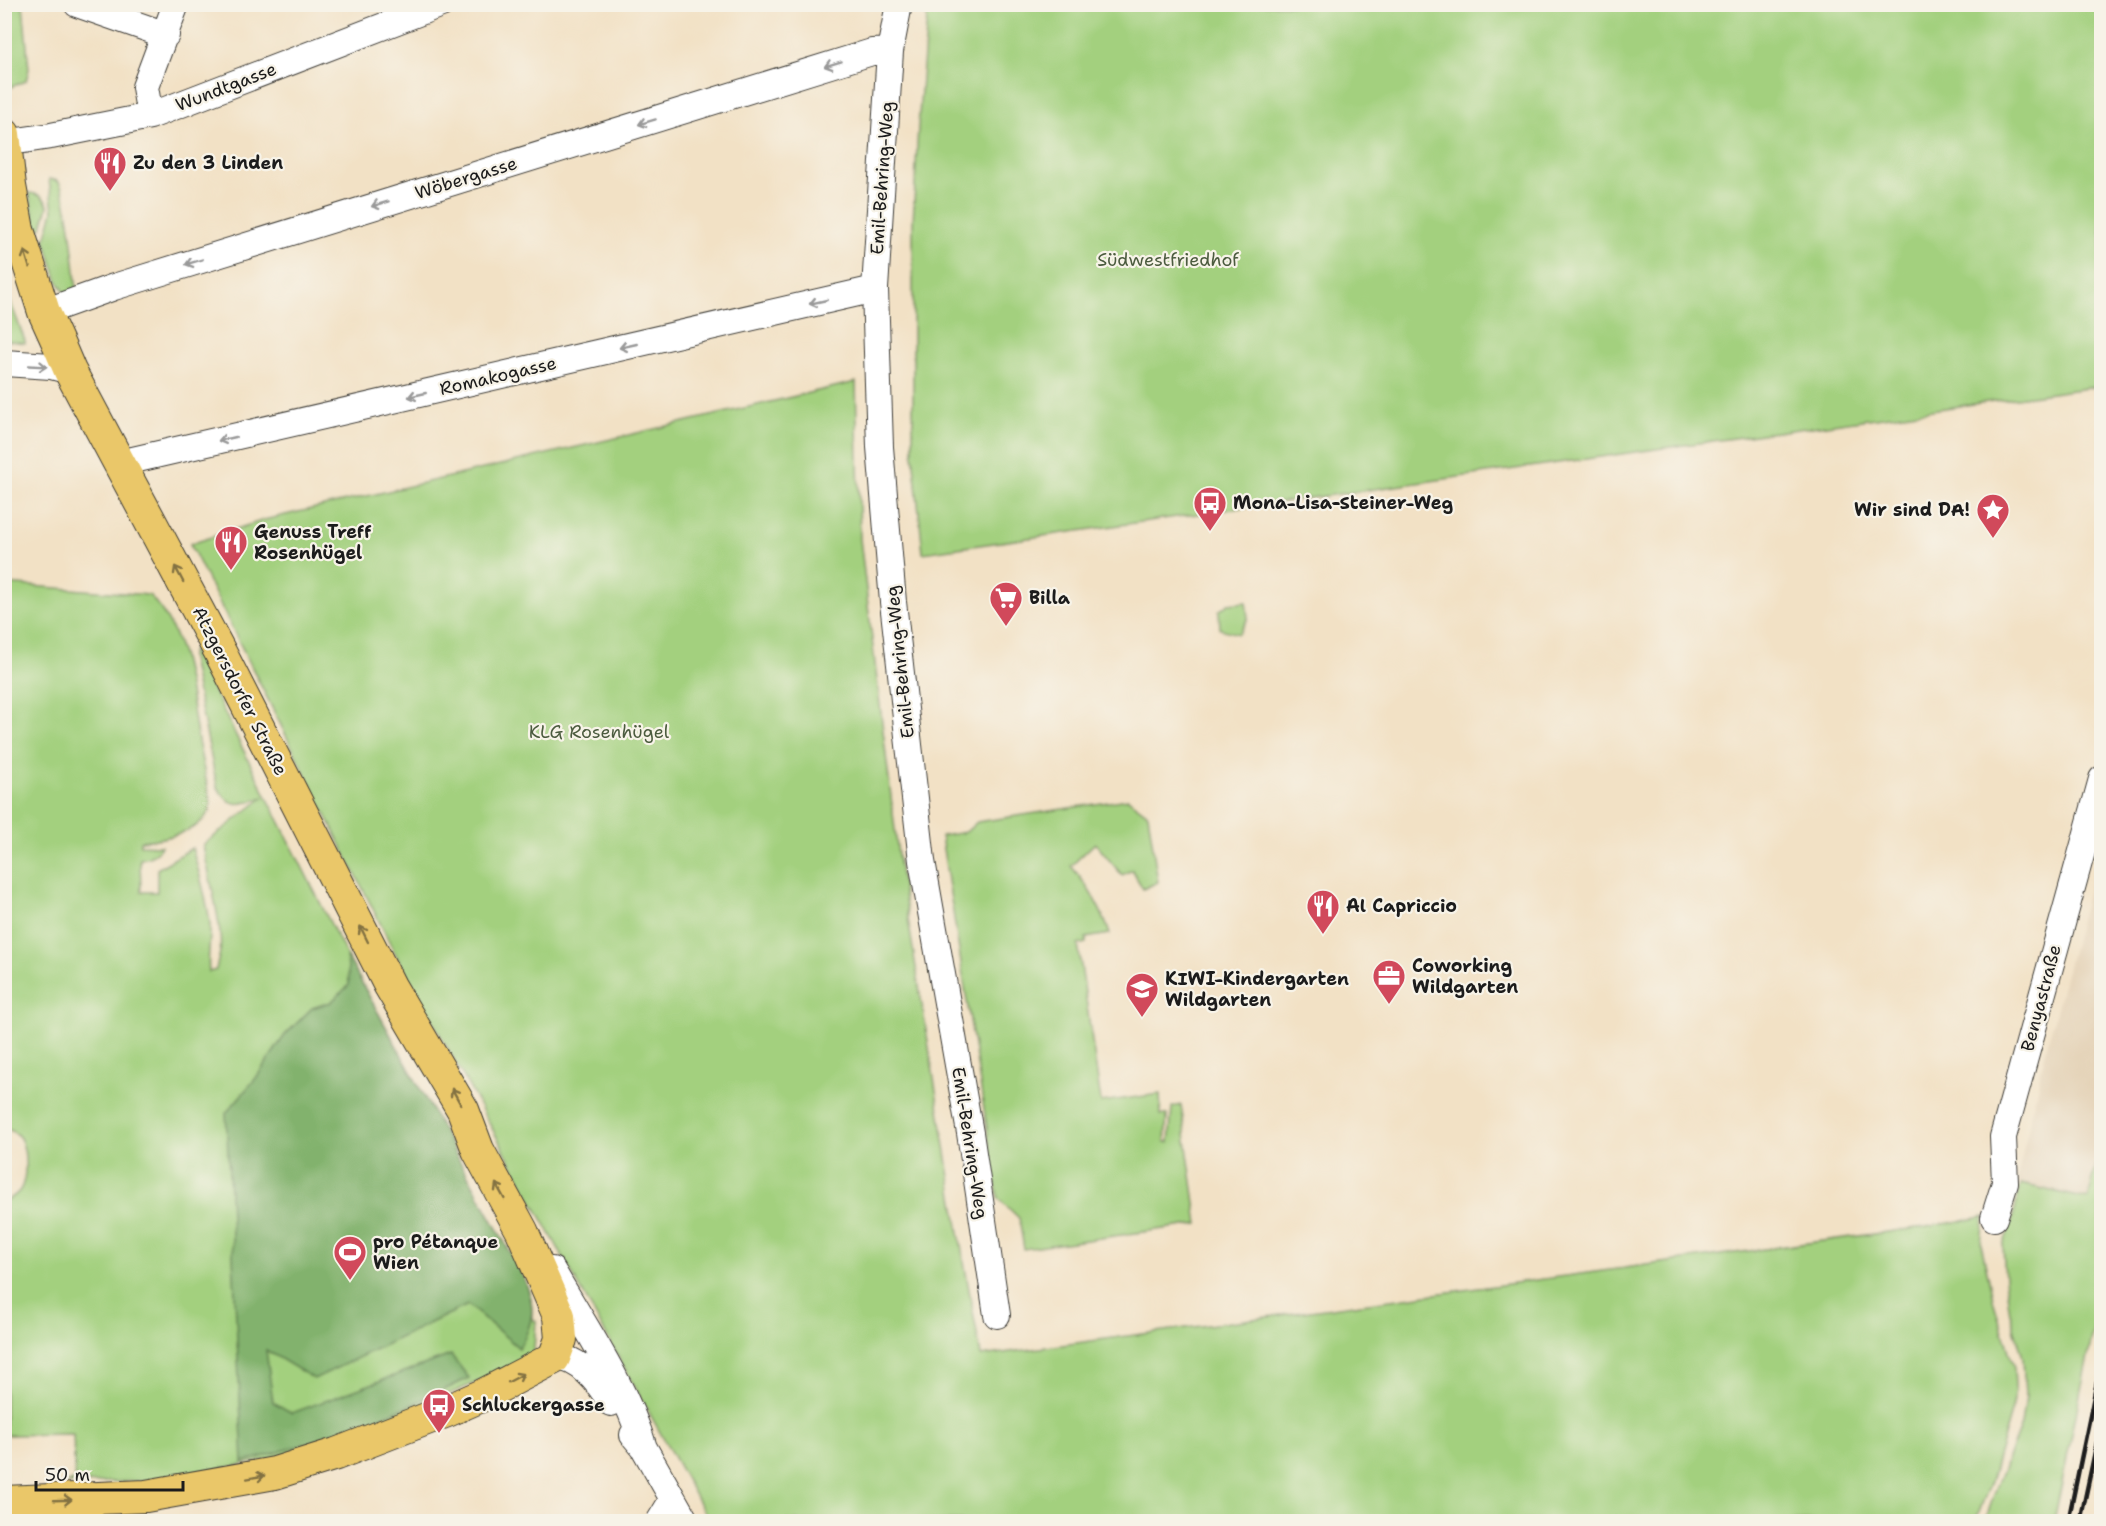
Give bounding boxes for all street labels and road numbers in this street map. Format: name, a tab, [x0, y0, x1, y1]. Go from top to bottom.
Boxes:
street label: Wundtgasse	[172, 57, 280, 117]
street label: Emil-Behring-Weg	[865, 101, 899, 255]
street label: Wöbergasse	[412, 151, 520, 205]
street label: Romakogasse	[437, 351, 559, 401]
street label: Emil-Behring-Weg	[880, 584, 920, 740]
street label: Atzgersdorfer Straße	[187, 602, 293, 780]
street label: Benyastraße	[2015, 942, 2067, 1054]
street label: Emil-Behring-Weg	[946, 1065, 994, 1221]

